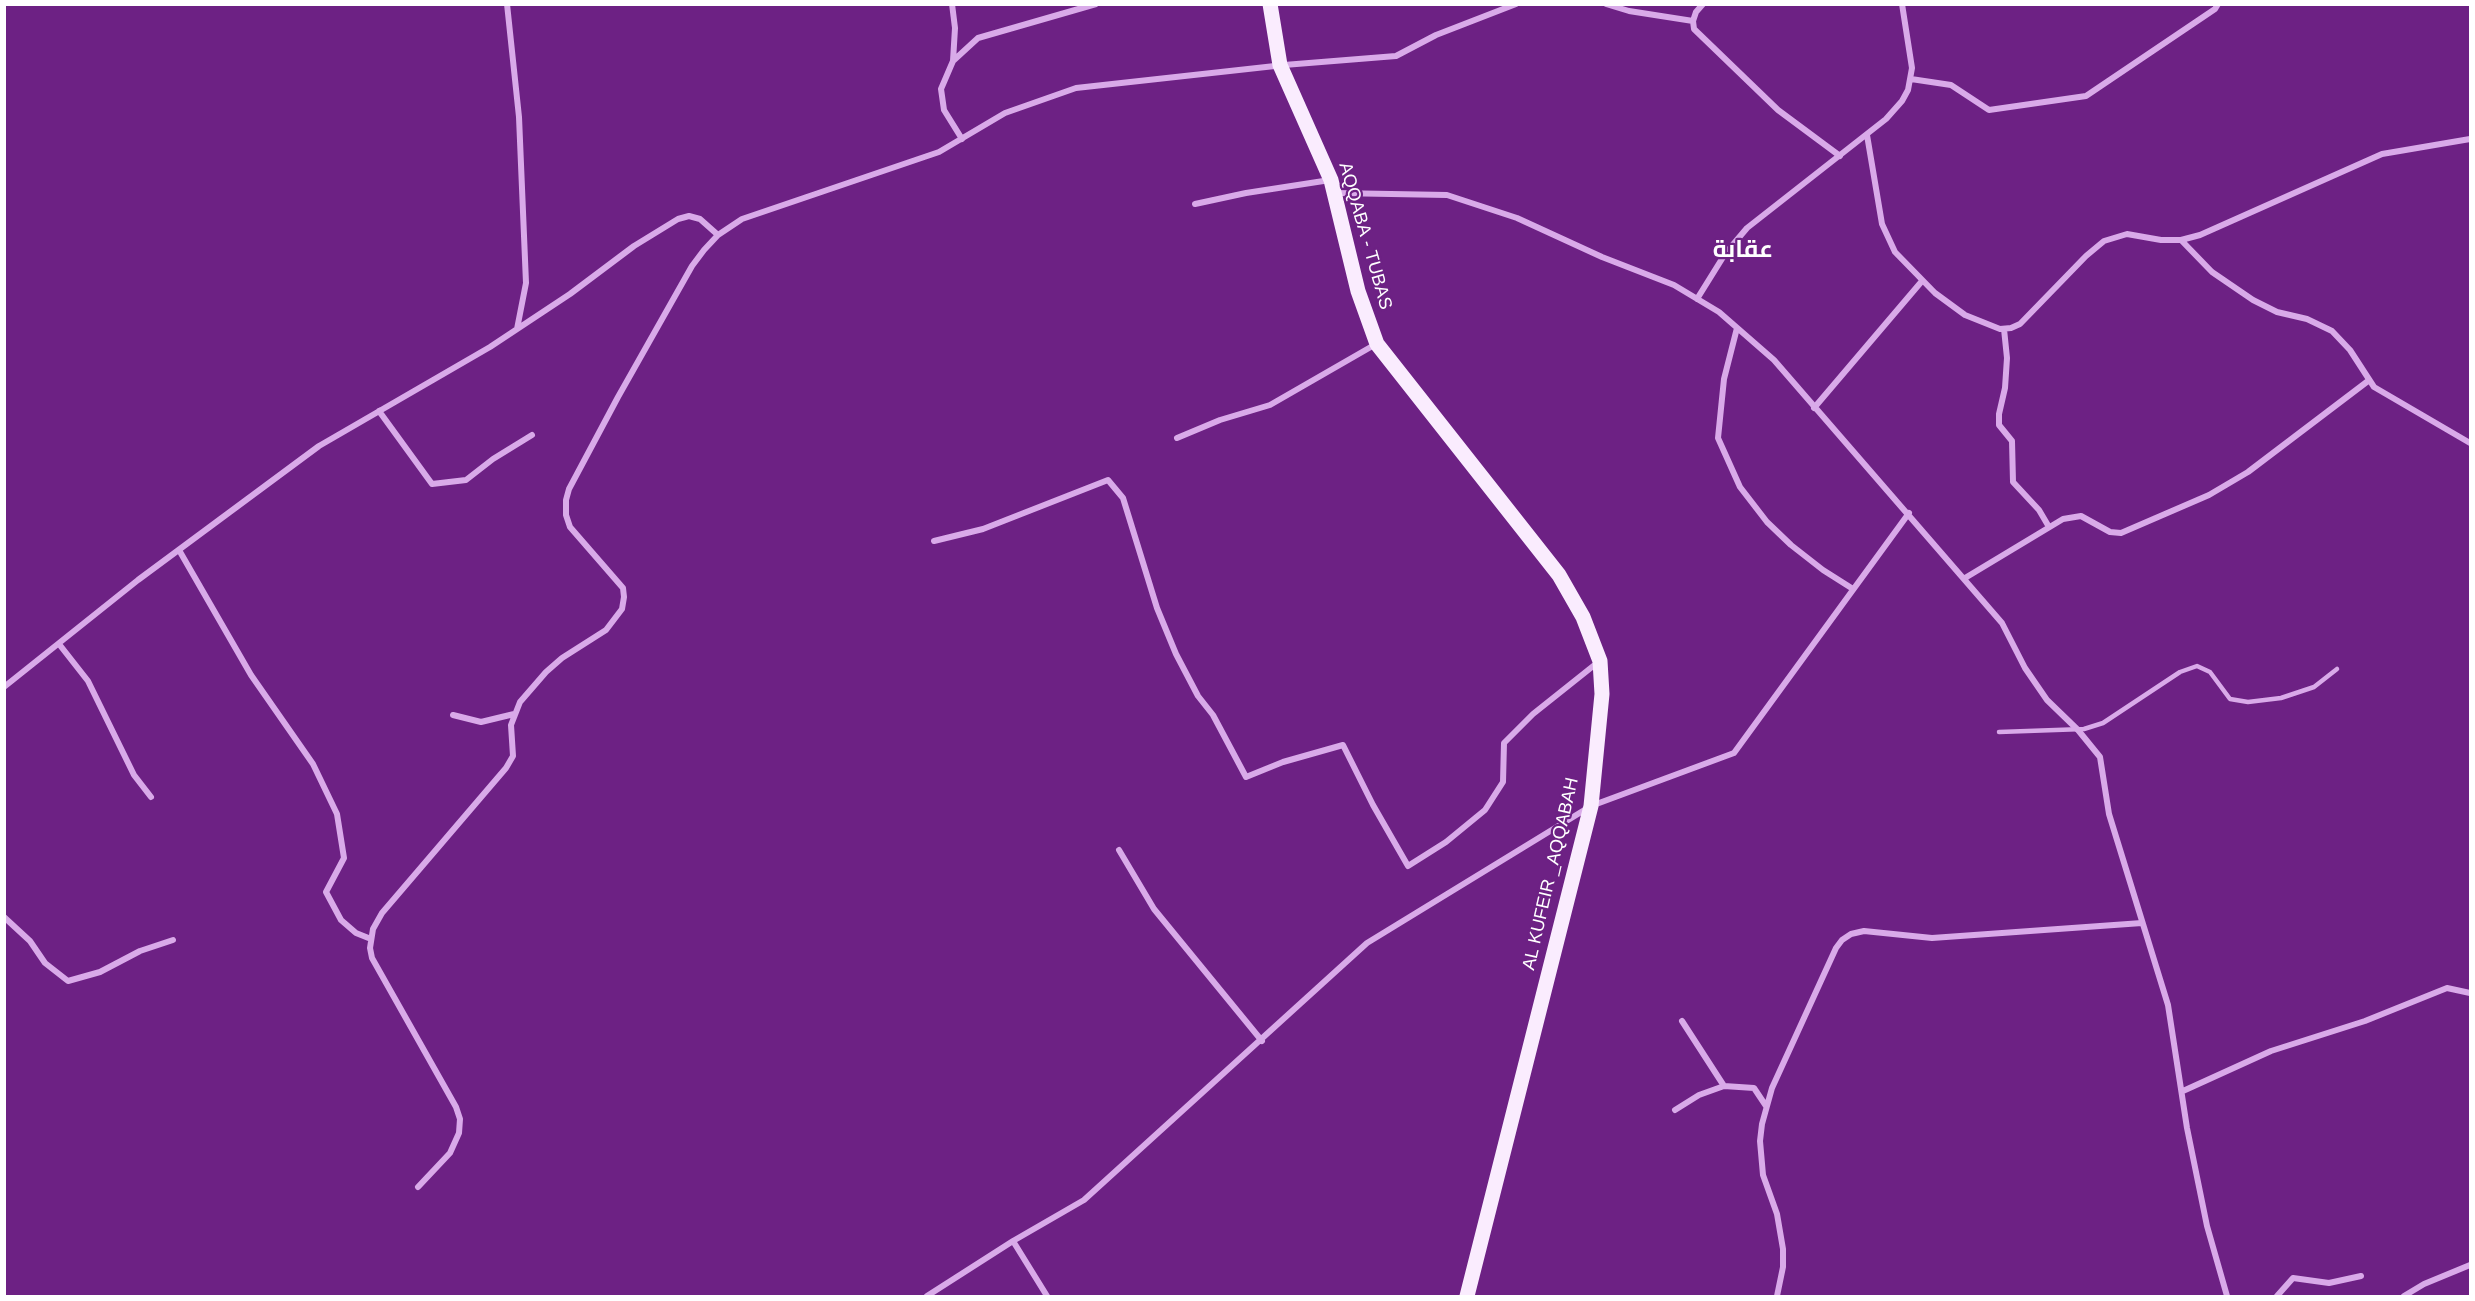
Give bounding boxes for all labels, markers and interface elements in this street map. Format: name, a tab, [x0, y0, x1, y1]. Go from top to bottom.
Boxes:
street label: AQQABA - TUBAS	[1334, 160, 1396, 312]
district label: عقابة	[1713, 236, 1773, 264]
street label: AL KUFEIR _AQQABAH	[1518, 776, 1584, 972]

